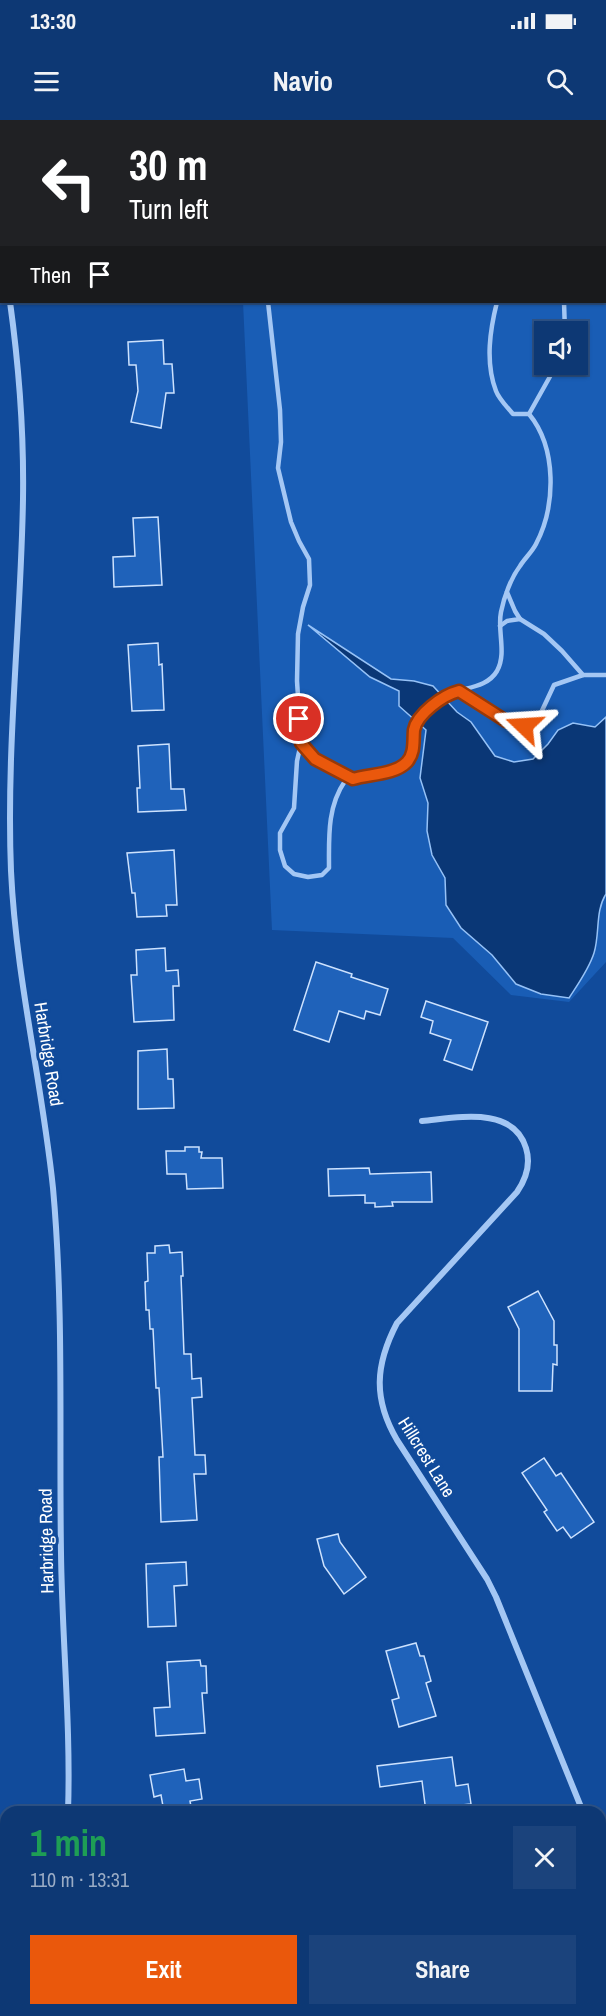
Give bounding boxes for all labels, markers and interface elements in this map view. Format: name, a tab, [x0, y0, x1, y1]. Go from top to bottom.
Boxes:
text: 13:30	[30, 6, 76, 36]
text: Navio	[273, 63, 333, 99]
icon: menu	[30, 65, 63, 98]
icon: search	[543, 65, 576, 98]
text: 30 m	[129, 137, 208, 193]
icon: left	[30, 144, 108, 222]
text: Turn left	[129, 191, 208, 227]
icon: arrive	[83, 258, 116, 291]
text: Then	[30, 260, 71, 290]
map controls	[534, 321, 588, 375]
button: sound	[534, 321, 588, 375]
pin	[273, 693, 324, 744]
position arrow	[492, 694, 556, 758]
icon: arrive	[282, 702, 315, 735]
street label: Harbridge Road	[28, 1000, 70, 1108]
street label: Hillcrest Lane	[392, 1412, 462, 1502]
street label: Harbridge Road	[33, 1488, 59, 1594]
text: 1 min	[30, 1819, 107, 1867]
button: close	[513, 1826, 576, 1889]
text: 110 m · 13:31	[30, 1866, 129, 1893]
button: Exit	[30, 1935, 297, 2004]
button: Share	[309, 1935, 576, 2004]

